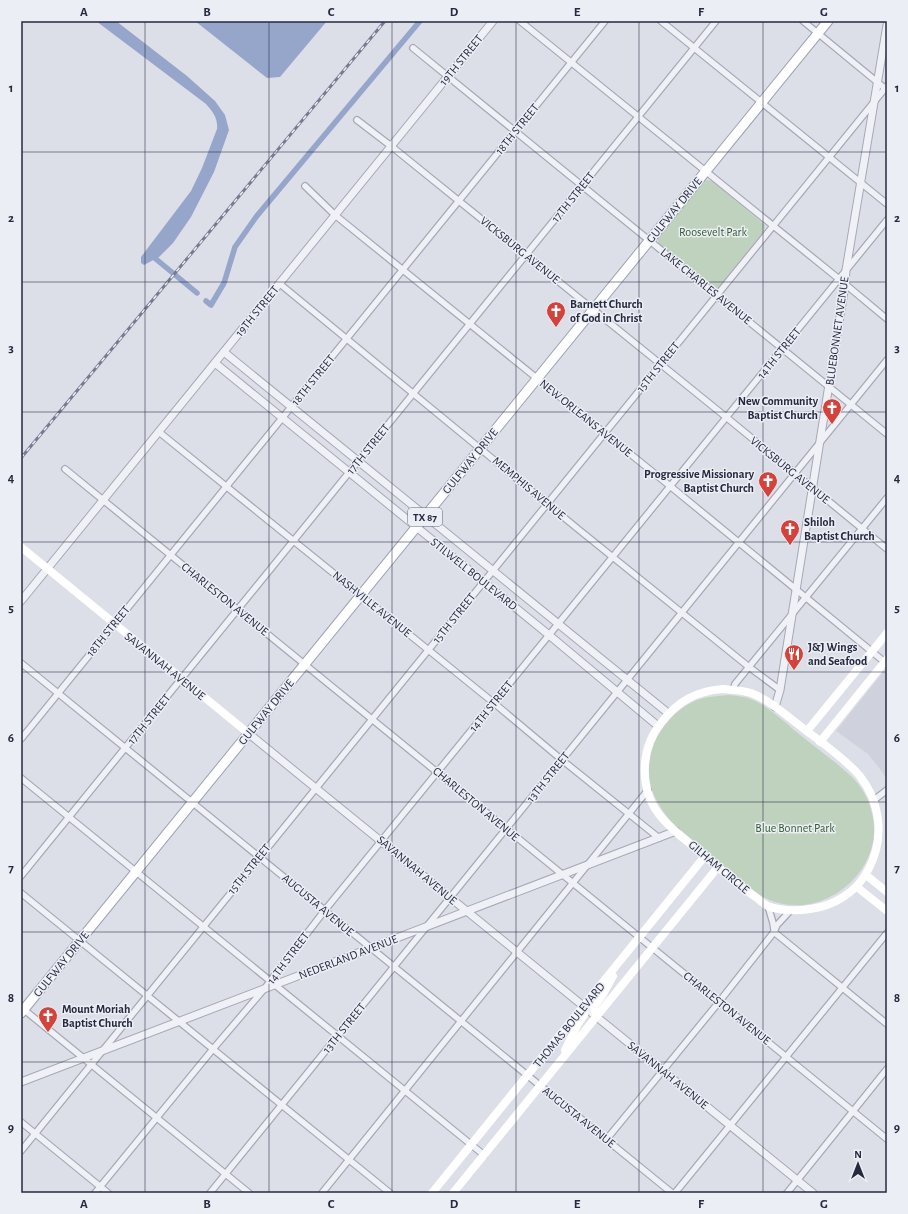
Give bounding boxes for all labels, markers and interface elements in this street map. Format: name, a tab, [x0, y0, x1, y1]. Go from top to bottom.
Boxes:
text: A	[80, 6, 88, 19]
text: B	[203, 6, 211, 19]
text: C	[328, 6, 335, 19]
text: D	[450, 6, 459, 19]
text: E	[574, 6, 581, 19]
text: F	[698, 6, 705, 19]
text: G	[820, 6, 828, 19]
street label: 19TH STREET	[437, 32, 485, 88]
text: 1	[9, 82, 13, 95]
text: 1	[895, 82, 899, 95]
street label: 18TH STREET	[493, 101, 541, 157]
street label: 17TH STREET	[549, 170, 597, 224]
street label: GULFWAY DRIVE	[644, 175, 704, 245]
text: 2	[8, 212, 14, 225]
text: 2	[894, 212, 900, 225]
street label: VICKSBURG AVENUE	[478, 214, 562, 286]
park label: Roosevelt Park	[679, 226, 747, 238]
street label: LAKE CHARLES AVENUE	[658, 246, 754, 326]
street label: BLUEBONNET AVENUE	[823, 276, 851, 386]
street label: 19TH STREET	[233, 283, 281, 339]
place label: Barnett Church of God in Christ	[570, 298, 643, 324]
church icon: Barnett Church of God in Christ	[545, 300, 567, 328]
street label: 14TH STREET	[755, 325, 803, 381]
street label: 15TH STREET	[634, 340, 682, 394]
text: 3	[8, 342, 14, 355]
text: 3	[894, 342, 900, 355]
street label: 18TH STREET	[289, 352, 337, 408]
street label: NEW ORLEANS AVENUE	[537, 377, 635, 459]
place label: New Community Baptist Church	[738, 395, 819, 421]
church icon: New Community Baptist Church	[821, 397, 843, 425]
street label: 17TH STREET	[344, 422, 392, 476]
street label: GULFWAY DRIVE	[440, 426, 500, 496]
street label: VICKSBURG AVENUE	[748, 434, 832, 506]
street label: MEMPHIS AVENUE	[490, 454, 568, 522]
place label: Progressive Missionary Baptist Church	[644, 468, 755, 494]
church icon: Progressive Missionary Baptist Church	[757, 470, 779, 498]
text: 4	[8, 472, 15, 485]
text: 4	[894, 472, 901, 485]
road number: TX 87	[408, 508, 442, 526]
place label: Shiloh Baptist Church	[804, 516, 875, 542]
church icon: Shiloh Baptist Church	[779, 518, 801, 546]
street label: STILWELL BOULEVARD	[428, 535, 520, 613]
street label: CHARLESTON AVENUE	[179, 560, 271, 638]
street label: NASHVILLE AVENUE	[330, 569, 414, 639]
street label: 15TH STREET	[430, 591, 478, 645]
text: 5	[8, 602, 14, 615]
text: 5	[894, 602, 900, 615]
street label: 18TH STREET	[84, 603, 132, 659]
street label: SAVANNAH AVENUE	[122, 630, 208, 702]
place label: J&J Wings and Seafood	[808, 641, 868, 667]
restaurant icon: J&J Wings and Seafood	[783, 643, 805, 671]
street label: GULFWAY DRIVE	[236, 677, 296, 747]
street label: 14TH STREET	[467, 678, 515, 734]
street label: 17TH STREET	[125, 692, 173, 746]
text: 6	[8, 732, 14, 745]
text: 6	[894, 732, 900, 745]
street label: 13TH STREET	[524, 750, 572, 804]
street label: CHARLESTON AVENUE	[431, 765, 521, 844]
park label: Blue Bonnet Park	[755, 822, 835, 834]
street label: SAVANNAH AVENUE	[375, 833, 459, 907]
street label: GILHAM CIRCLE	[686, 838, 752, 896]
street label: 15TH STREET	[225, 842, 273, 896]
text: 7	[8, 862, 14, 875]
text: 7	[894, 862, 900, 875]
street label: AUGUSTA AVENUE	[280, 872, 356, 938]
street label: GULFWAY DRIVE	[31, 929, 91, 999]
street label: 14TH STREET	[265, 930, 311, 986]
street label: NEDERLAND AVENUE	[297, 933, 399, 981]
street label: CHARLESTON AVENUE	[681, 969, 773, 1047]
street label: THOMAS BOULEVARD	[531, 980, 607, 1070]
text: 8	[8, 992, 14, 1005]
text: 8	[894, 992, 900, 1005]
street label: 13TH STREET	[320, 1001, 368, 1055]
place label: Mount Moriah Baptist Church	[62, 1003, 133, 1029]
church icon: Mount Moriah Baptist Church	[37, 1005, 59, 1033]
street label: SAVANNAH AVENUE	[625, 1039, 711, 1111]
street label: AUGUSTA AVENUE	[541, 1084, 618, 1150]
text: 9	[8, 1122, 14, 1135]
text: 9	[894, 1122, 900, 1135]
north arrow	[838, 1144, 878, 1184]
text: N	[854, 1149, 862, 1160]
text: A	[80, 1198, 88, 1211]
text: B	[203, 1198, 211, 1211]
text: C	[328, 1198, 335, 1211]
text: D	[450, 1198, 459, 1211]
text: E	[574, 1198, 581, 1211]
text: F	[698, 1198, 705, 1211]
text: G	[820, 1198, 828, 1211]

